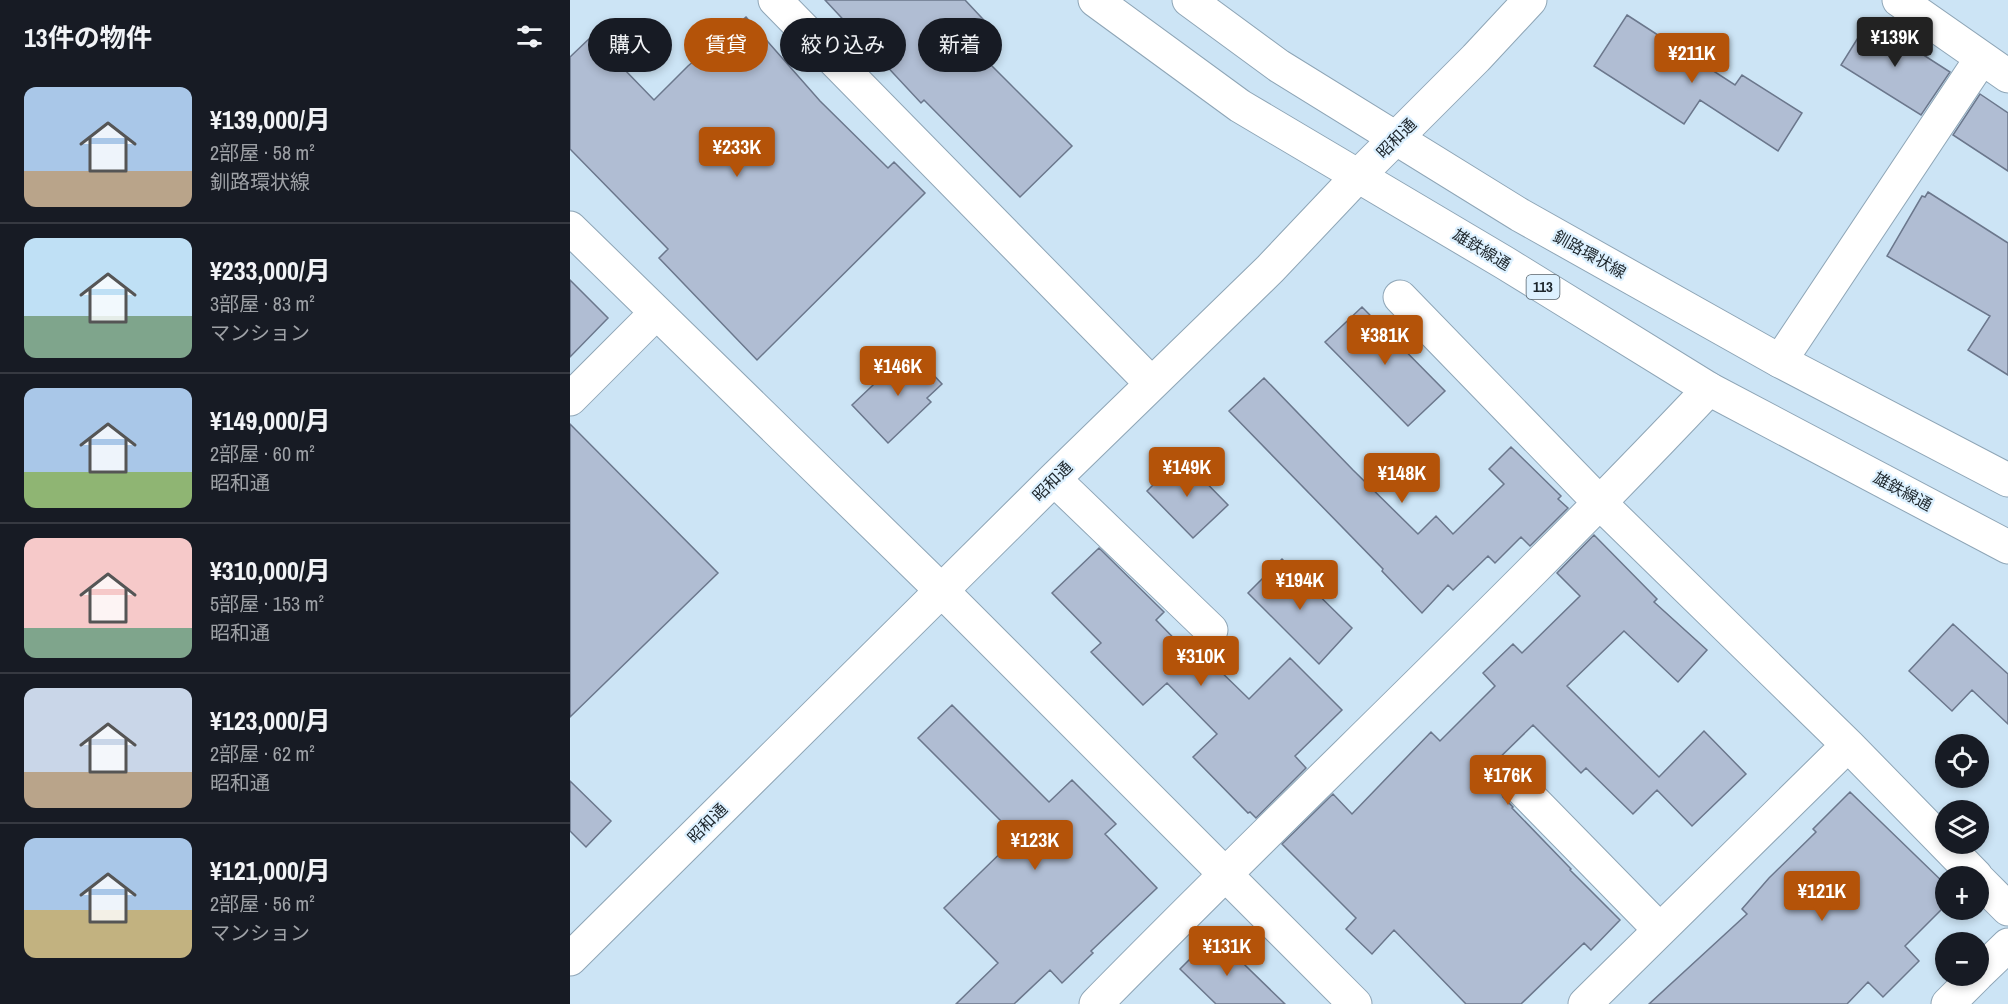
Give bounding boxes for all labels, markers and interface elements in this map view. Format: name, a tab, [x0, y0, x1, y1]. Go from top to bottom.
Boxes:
pin: ¥139K	[1853, 17, 1937, 68]
chip: 購入	[588, 18, 672, 72]
chip: 賃貸	[684, 18, 768, 72]
chip: 絞り込み	[780, 18, 906, 72]
chip: 新着	[918, 18, 1002, 72]
text: 13件の物件	[24, 20, 152, 55]
icon: filters	[513, 20, 546, 53]
text: ¥139K	[1871, 23, 1919, 50]
pin: ¥211K	[1650, 33, 1734, 84]
text: ¥211K	[1668, 39, 1716, 66]
text: ¥139,000/月	[210, 102, 331, 137]
icon: home	[72, 111, 144, 183]
street label: 昭和通	[1371, 113, 1421, 163]
pin: ¥233K	[695, 127, 779, 178]
text: ¥233K	[713, 133, 761, 160]
text: 2部屋 · 58 m²	[210, 139, 315, 166]
text: 釧路環状線	[210, 168, 310, 195]
street label: 雄鉄線通	[1449, 223, 1515, 275]
street label: 釧路環状線	[1550, 225, 1630, 283]
text: ¥233,000/月	[210, 253, 331, 288]
icon: home	[72, 262, 144, 334]
road number: 113	[1526, 275, 1560, 299]
text: 3部屋 · 83 m²	[210, 290, 315, 317]
pin: ¥381K	[1343, 315, 1427, 366]
text: マンション	[210, 319, 310, 346]
text: ¥381K	[1361, 321, 1409, 348]
pin: ¥146K	[856, 346, 940, 397]
text: ¥146K	[874, 352, 922, 379]
text: ¥149,000/月	[210, 403, 331, 438]
icon: home	[72, 412, 144, 484]
text: 2部屋 · 60 m²	[210, 440, 315, 467]
pin: ¥149K	[1145, 447, 1229, 498]
text: ¥149K	[1163, 453, 1211, 480]
pin: ¥148K	[1360, 453, 1444, 504]
street label: 昭和通	[1027, 456, 1077, 506]
text: ¥148K	[1378, 459, 1426, 486]
street label: 雄鉄線通	[1870, 466, 1936, 516]
text: 昭和通	[210, 469, 270, 496]
text: ¥310,000/月	[210, 553, 331, 588]
pin: ¥194K	[1258, 560, 1342, 611]
icon: home	[72, 562, 144, 634]
text: ¥194K	[1276, 566, 1324, 593]
text: 5部屋 · 153 m²	[210, 590, 324, 617]
text: 昭和通	[210, 619, 270, 646]
pin: ¥310K	[1159, 636, 1243, 687]
text: ¥310K	[1177, 642, 1225, 669]
text: ¥123,000/月	[210, 703, 331, 738]
icon: home	[72, 712, 144, 784]
map controls	[1935, 734, 1989, 986]
button: locate	[1935, 734, 1989, 788]
text: 2部屋 · 62 m²	[210, 740, 315, 767]
pin: ¥176K	[1466, 755, 1550, 806]
text: ¥176K	[1484, 761, 1532, 788]
text: 昭和通	[210, 769, 270, 796]
street label: 昭和通	[682, 798, 732, 848]
button: layers	[1935, 800, 1989, 854]
pin: ¥123K	[993, 820, 1077, 871]
text: ¥123K	[1011, 826, 1059, 853]
text: ¥121,000/月	[210, 853, 331, 888]
icon: home	[72, 862, 144, 934]
button: +	[1935, 866, 1989, 920]
pin: ¥121K	[1780, 871, 1864, 922]
text: ¥121K	[1798, 877, 1846, 904]
text: 2部屋 · 56 m²	[210, 890, 315, 917]
text: マンション	[210, 919, 310, 946]
pin: ¥131K	[1185, 926, 1269, 977]
text: ¥131K	[1203, 932, 1251, 959]
button: −	[1935, 932, 1989, 986]

